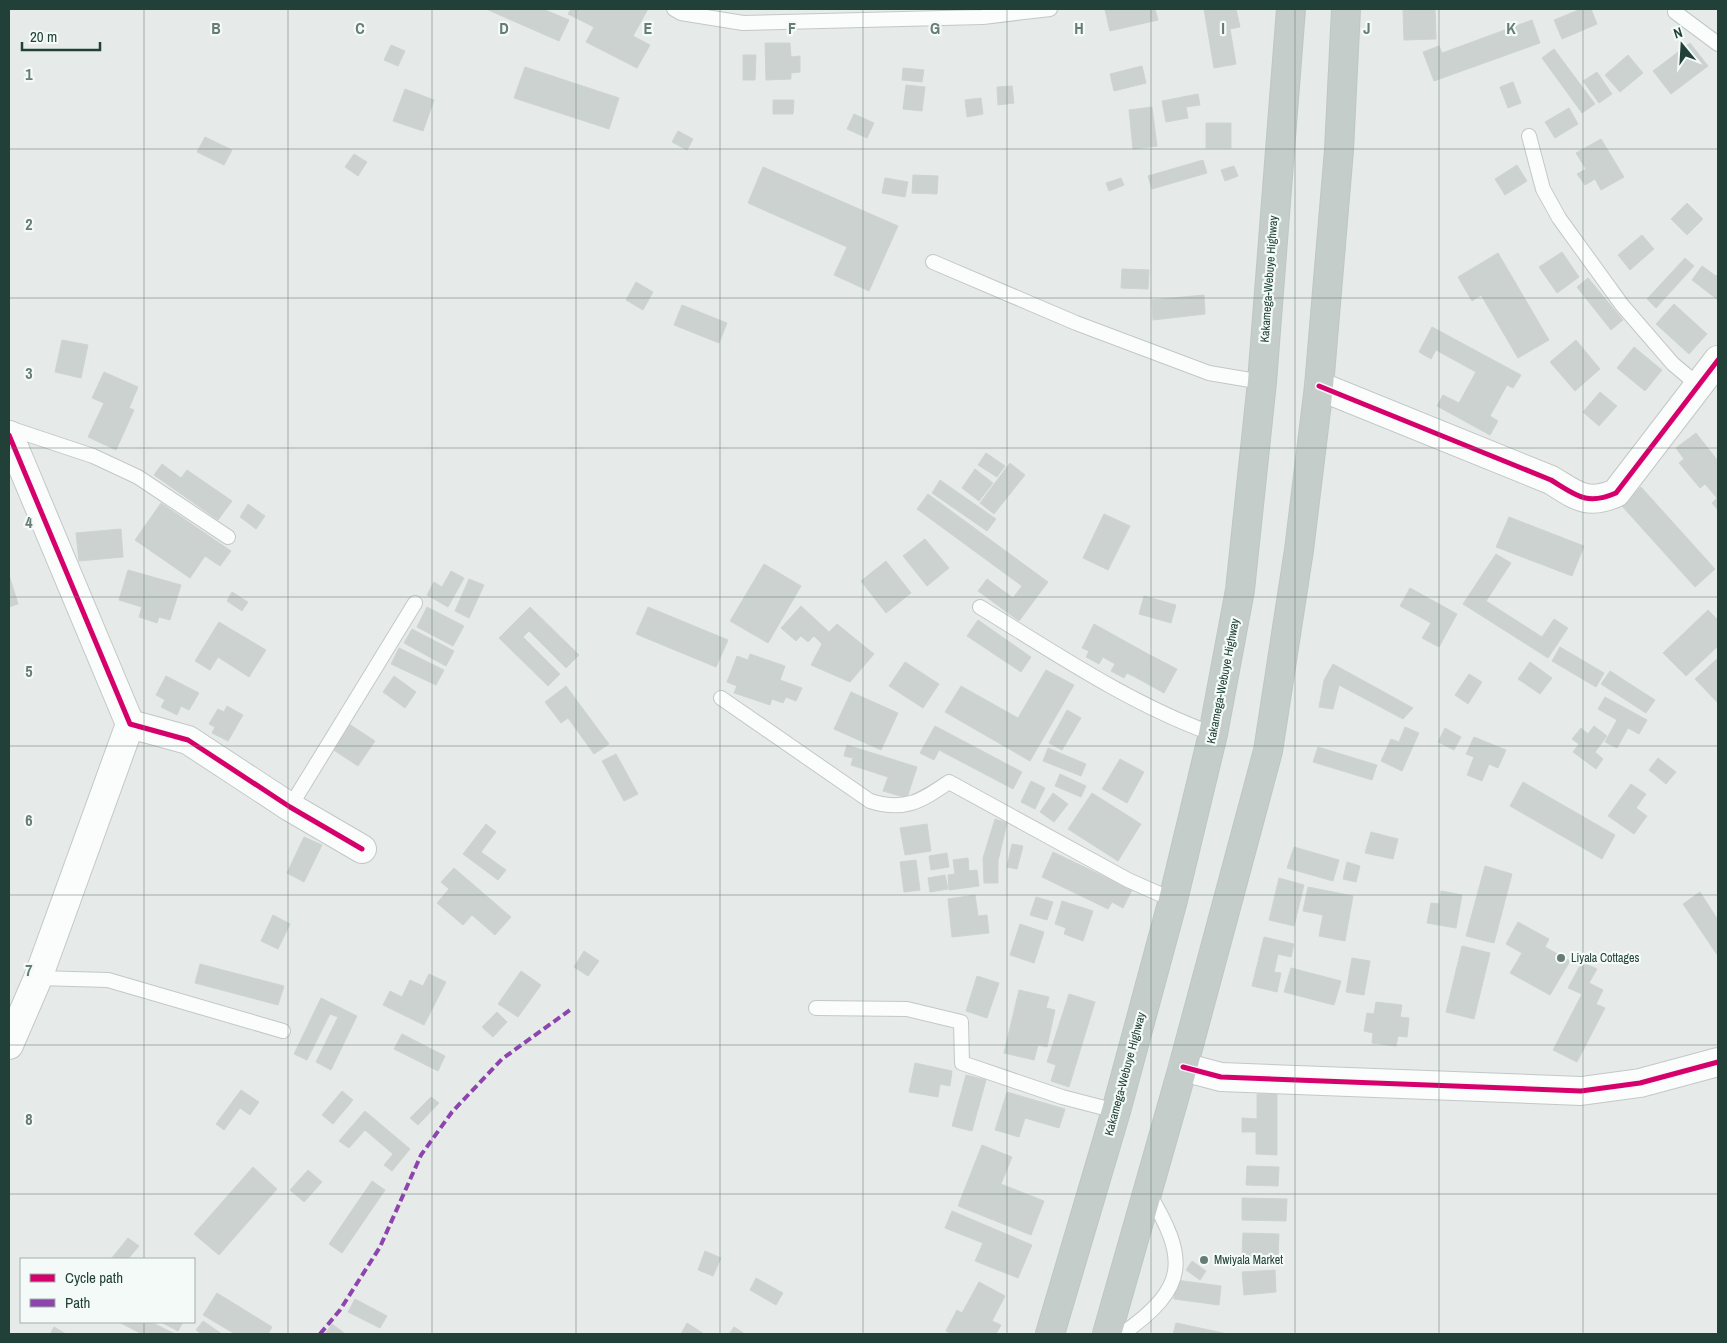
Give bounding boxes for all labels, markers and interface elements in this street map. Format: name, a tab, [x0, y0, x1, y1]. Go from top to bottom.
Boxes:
text: B	[211, 17, 221, 39]
text: C	[355, 17, 365, 39]
text: D	[499, 17, 509, 39]
text: E	[644, 17, 653, 39]
text: F	[788, 17, 796, 39]
text: G	[930, 17, 940, 39]
text: H	[1074, 17, 1084, 39]
text: I	[1221, 17, 1225, 39]
text: J	[1363, 17, 1371, 39]
text: K	[1506, 17, 1516, 39]
scale bar	[22, 20, 100, 52]
north arrow	[1657, 20, 1707, 70]
text: N	[1671, 23, 1685, 42]
text: 20 m	[30, 26, 57, 47]
text: 1	[25, 63, 33, 85]
text: 2	[25, 213, 33, 235]
street label: Kakamega-Webuye Highway	[1257, 215, 1281, 343]
text: 3	[25, 362, 33, 384]
text: 4	[25, 511, 33, 533]
street label: Kakamega-Webuye Highway	[1203, 617, 1243, 745]
text: 5	[25, 660, 33, 682]
text: 6	[25, 809, 33, 831]
place label: Liyala Cottages	[1571, 950, 1639, 966]
marker: Liyala Cottages	[1555, 952, 1567, 964]
text: 7	[25, 959, 33, 981]
street label: Kakamega-Webuye Highway	[1101, 1010, 1149, 1138]
text: 8	[25, 1108, 33, 1130]
place label: Mwiyala Market	[1214, 1252, 1283, 1268]
marker: Mwiyala Market	[1198, 1254, 1210, 1266]
legend	[20, 1258, 195, 1323]
text: Cycle path	[65, 1267, 123, 1288]
text: Path	[65, 1292, 90, 1313]

